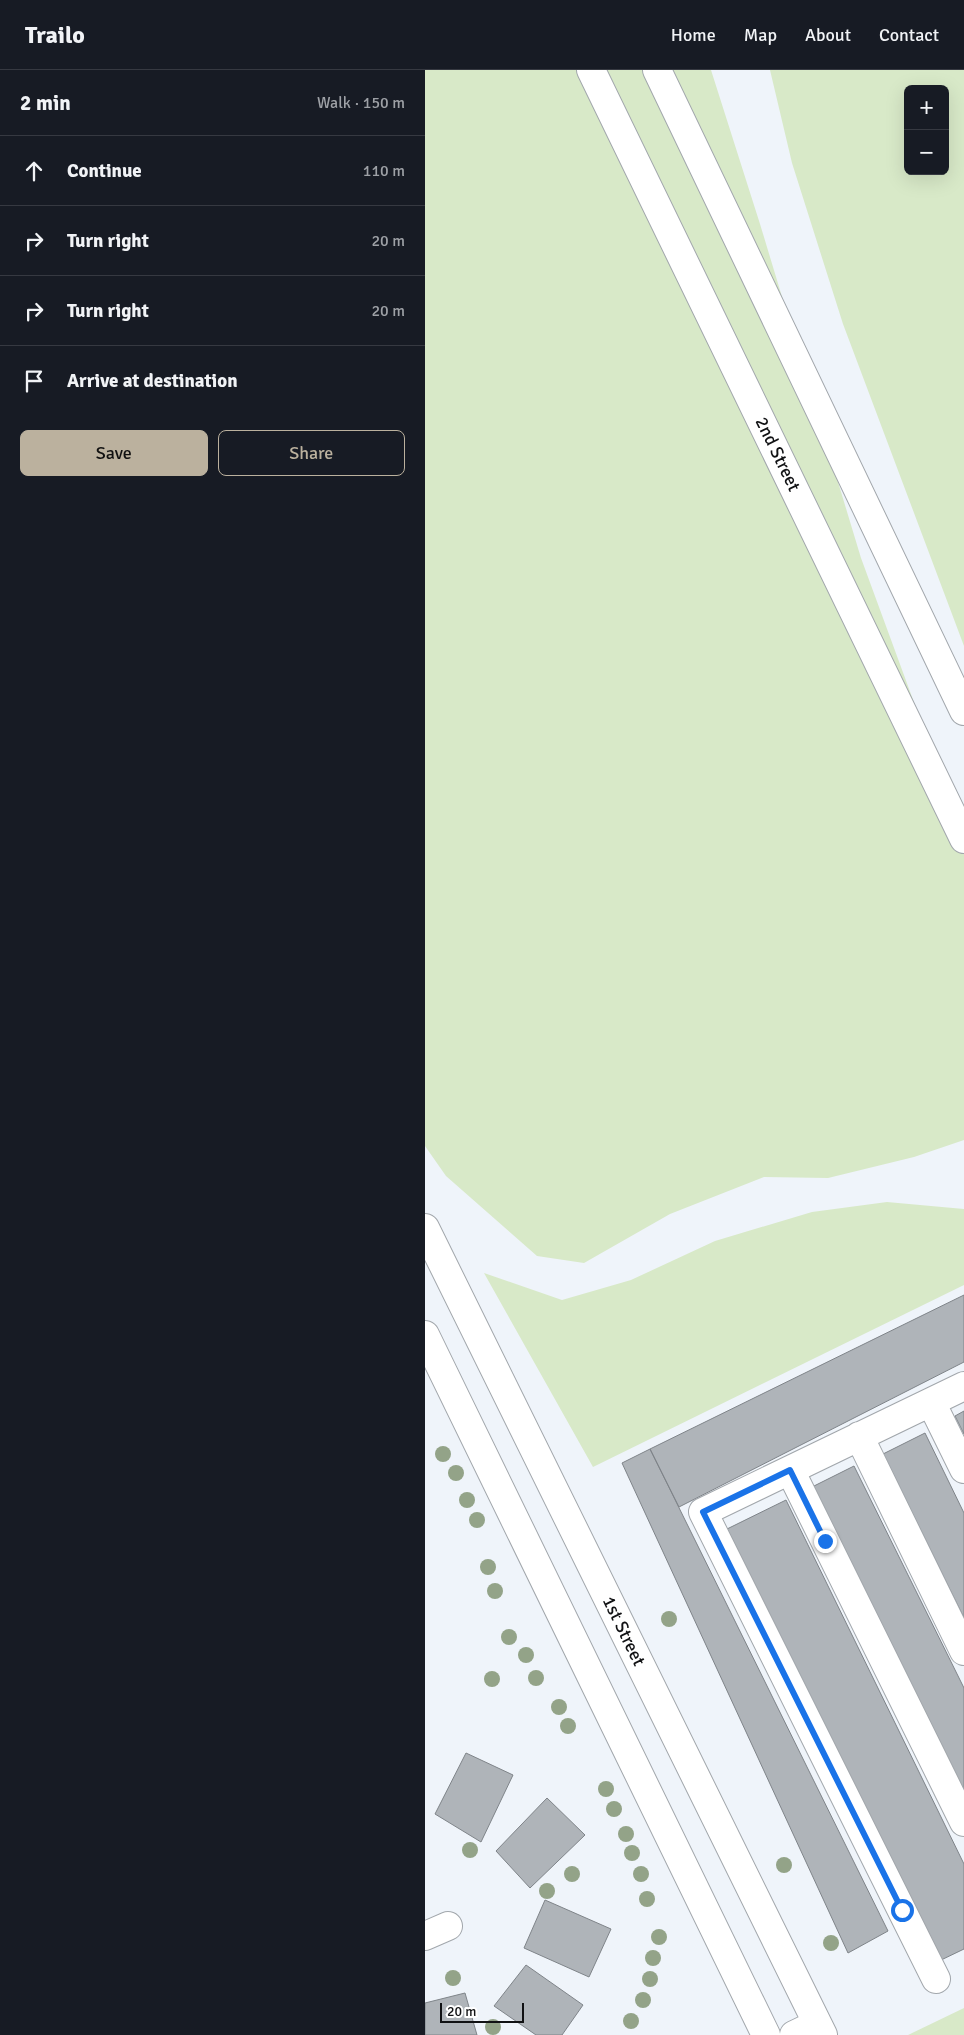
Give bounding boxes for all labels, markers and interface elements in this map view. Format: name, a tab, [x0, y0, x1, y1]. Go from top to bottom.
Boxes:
text: Trailo	[25, 20, 85, 50]
text: Home	[671, 24, 716, 46]
text: Map	[744, 24, 777, 46]
text: About	[805, 24, 851, 46]
text: Contact	[879, 24, 939, 46]
map controls	[904, 85, 949, 175]
button: +	[904, 85, 949, 130]
text: 2 min	[20, 90, 71, 116]
text: Walk · 150 m	[317, 93, 405, 113]
button: −	[904, 130, 949, 175]
icon: ahead	[20, 157, 48, 185]
text: Continue	[67, 159, 142, 183]
text: 110 m	[363, 161, 405, 181]
icon: right	[20, 227, 48, 255]
text: Turn right	[67, 229, 149, 253]
text: 20 m	[371, 231, 405, 251]
icon: right	[20, 297, 48, 325]
text: Turn right	[67, 299, 149, 323]
text: 20 m	[371, 301, 405, 321]
icon: arrive	[20, 367, 48, 395]
text: Arrive at destination	[67, 369, 238, 393]
street label: 2nd Street	[751, 413, 805, 495]
button: Save	[20, 430, 208, 476]
button: Share	[218, 430, 405, 476]
route end	[814, 1530, 837, 1553]
street label: 1st Street	[598, 1593, 650, 1669]
route start	[891, 1899, 914, 1922]
scale bar	[440, 2000, 524, 2023]
text: 20 m	[447, 2003, 476, 2020]

